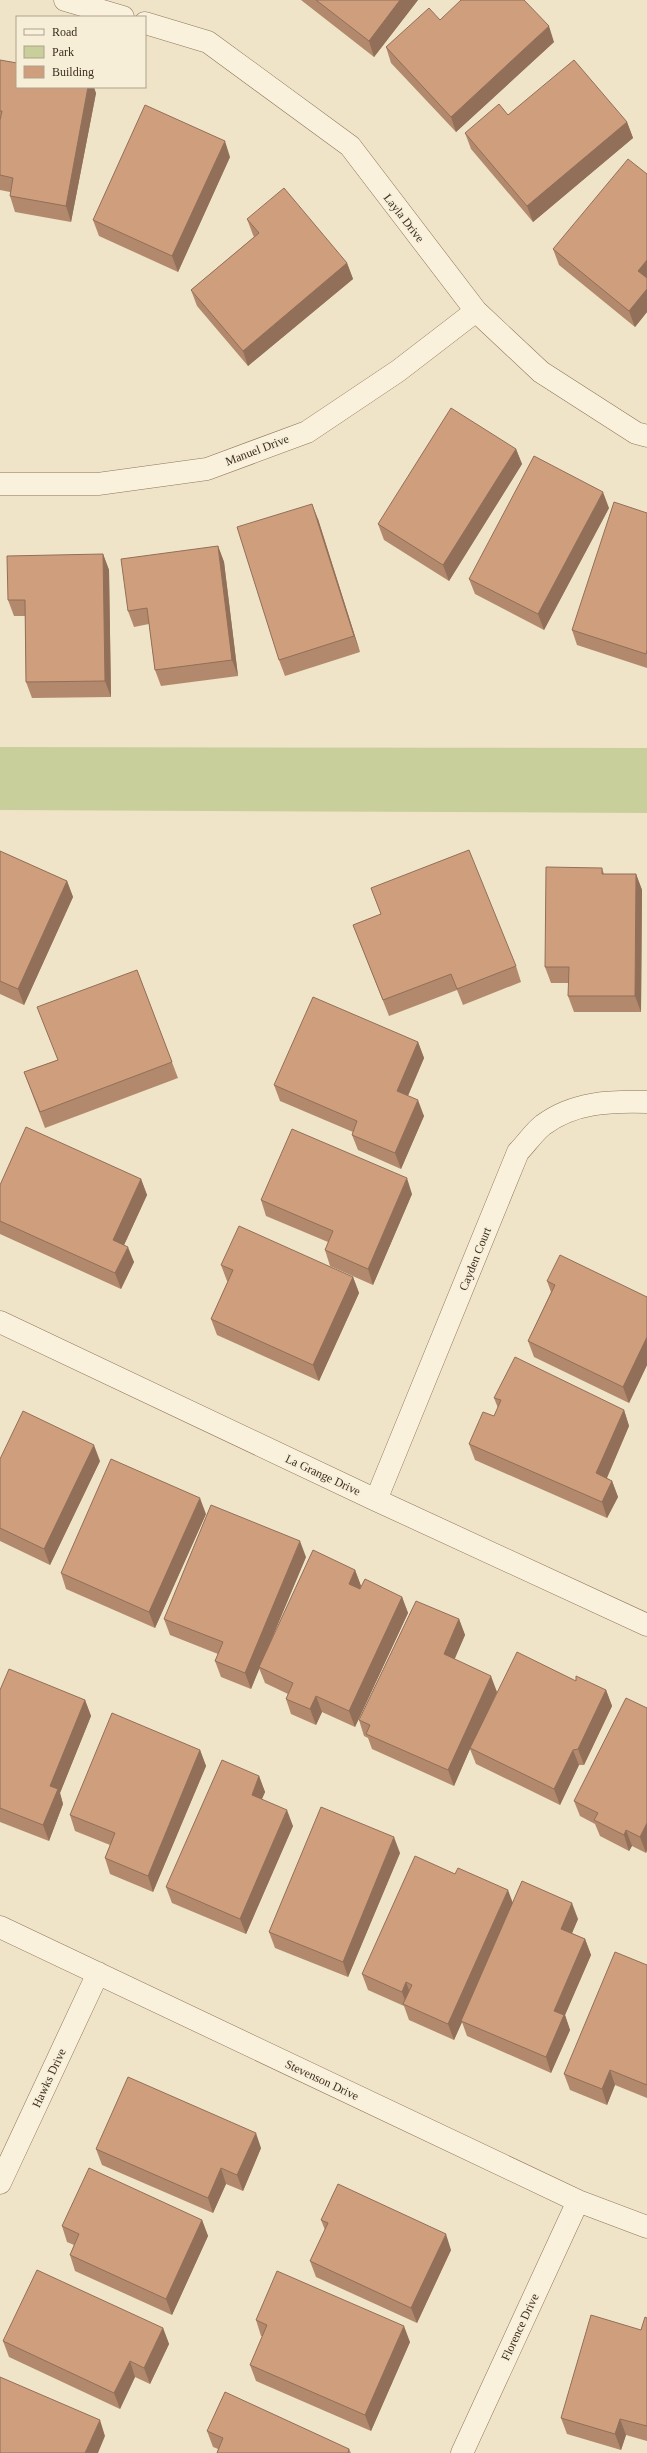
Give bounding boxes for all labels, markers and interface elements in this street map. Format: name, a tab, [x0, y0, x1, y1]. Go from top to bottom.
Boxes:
legend	[16, 16, 146, 88]
text: Road	[52, 25, 77, 39]
text: Park	[52, 45, 74, 59]
text: Building	[52, 65, 94, 79]
street label: Layla Drive	[381, 191, 427, 245]
street label: Manuel Drive	[223, 431, 291, 469]
street label: Cayden Court	[456, 1225, 494, 1293]
street label: La Grange Drive	[283, 1451, 363, 1499]
street label: Hawks Drive	[29, 2046, 69, 2110]
street label: Stevenson Drive	[283, 2057, 361, 2103]
street label: Florence Drive	[498, 2291, 542, 2363]

